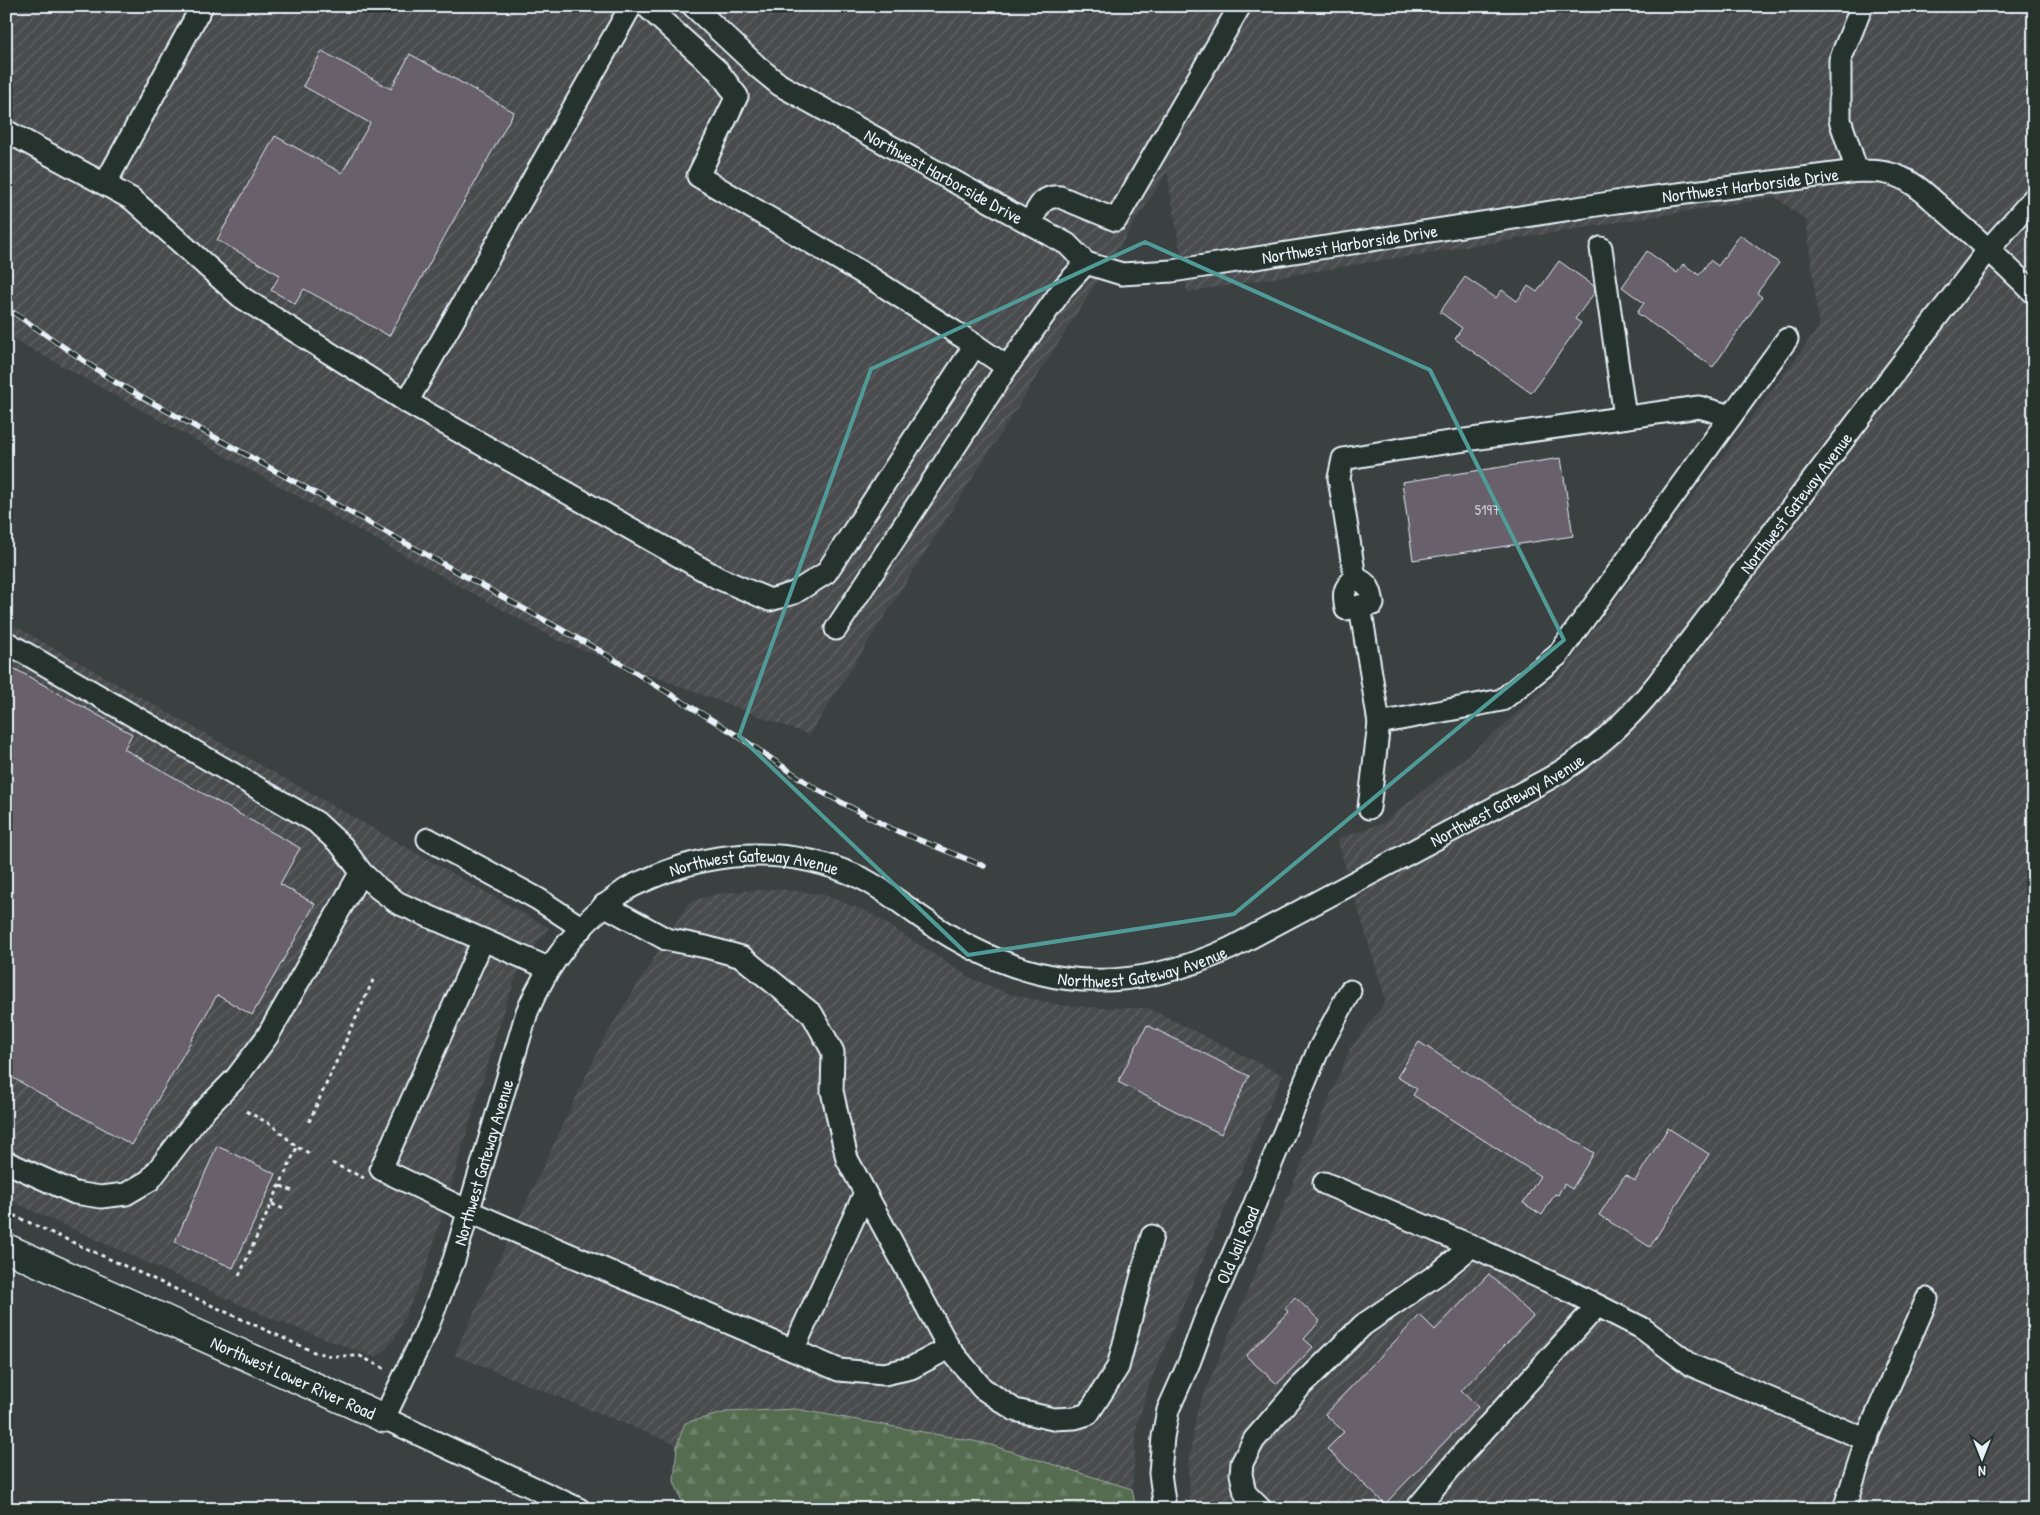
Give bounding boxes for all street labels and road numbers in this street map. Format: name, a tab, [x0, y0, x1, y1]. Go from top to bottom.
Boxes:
street label: Northwest Harborside Drive	[860, 122, 1028, 230]
street label: Northwest Harborside Drive	[1661, 161, 1840, 208]
street label: Northwest Harborside Drive	[1260, 217, 1439, 269]
street label: Northwest Gateway Avenue	[1733, 427, 1858, 579]
street label: Northwest Gateway Avenue	[1425, 747, 1589, 852]
street label: Northwest Gateway Avenue	[666, 842, 842, 882]
street label: Northwest Gateway Avenue	[1056, 939, 1231, 993]
street label: Northwest Gateway Avenue	[446, 1076, 519, 1248]
street label: Old Jail Road	[1209, 1202, 1265, 1288]
street label: Northwest Lower River Road	[207, 1329, 380, 1425]

